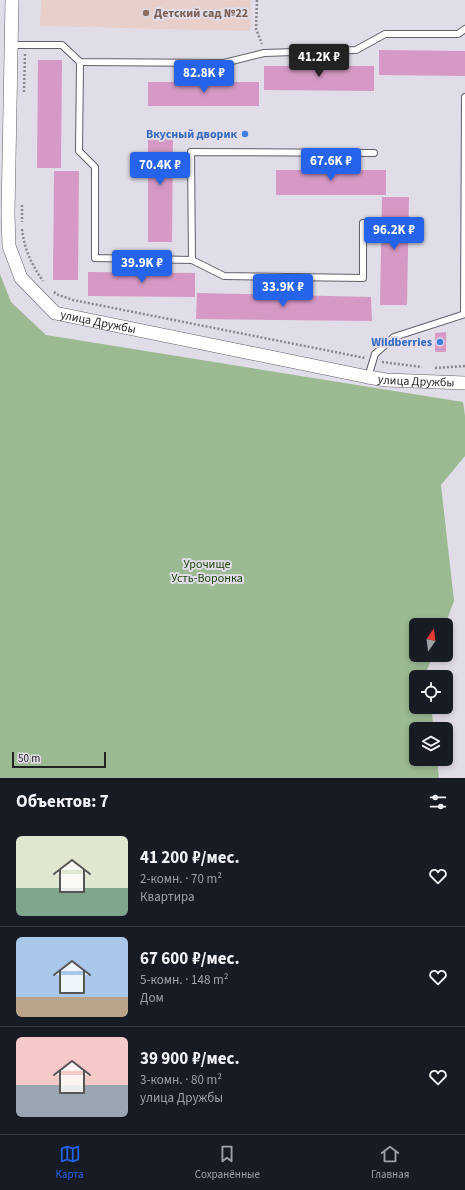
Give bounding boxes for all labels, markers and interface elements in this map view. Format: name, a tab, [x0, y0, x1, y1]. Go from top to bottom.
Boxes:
place label: Детский сад №22	[154, 5, 248, 22]
marker: Детский сад №22	[141, 8, 151, 18]
pin: 41.2K ₽	[282, 44, 356, 78]
text: 41.2K ₽	[298, 48, 340, 66]
pin: 82.8K ₽	[167, 60, 241, 94]
text: 82.8K ₽	[183, 64, 225, 82]
place label: Вкусный дворик	[146, 126, 237, 143]
marker: Вкусный дворик	[240, 129, 250, 139]
pin: 67.6K ₽	[294, 148, 368, 182]
pin: 70.4K ₽	[123, 152, 197, 186]
text: 67.6K ₽	[310, 152, 352, 170]
text: 70.4K ₽	[139, 156, 181, 174]
pin: 96.2K ₽	[357, 217, 431, 251]
text: 96.2K ₽	[373, 221, 415, 239]
pin: 39.9K ₽	[105, 250, 179, 284]
text: 39.9K ₽	[121, 254, 163, 272]
pin: 33.9K ₽	[246, 274, 320, 308]
text: 33.9K ₽	[262, 278, 304, 296]
street label: улица Дружбы	[59, 306, 137, 338]
place label: Wildberries	[371, 334, 432, 351]
marker: Wildberries	[435, 337, 445, 347]
street label: улица Дружбы	[377, 370, 455, 391]
park label: Урочище Усть-Воронка	[171, 556, 243, 587]
north arrow	[409, 618, 453, 662]
map controls	[409, 618, 453, 766]
button: locate	[409, 670, 453, 714]
button: layers	[409, 722, 453, 766]
scale bar	[12, 750, 106, 769]
text: 50 m	[18, 751, 40, 766]
text: Объектов: 7	[16, 790, 109, 814]
icon: filters	[427, 791, 449, 813]
text: 41 200 ₽/мес.	[140, 846, 239, 870]
icon: home	[48, 852, 96, 900]
icon: heart	[427, 865, 449, 887]
text: 2-комн. · 70 m²	[140, 870, 222, 888]
text: Квартира	[140, 888, 195, 906]
text: 67 600 ₽/мес.	[140, 947, 239, 971]
icon: home	[48, 953, 96, 1001]
icon: heart	[427, 966, 449, 988]
text: 5-комн. · 148 m²	[140, 971, 229, 989]
text: Дом	[140, 989, 164, 1007]
text: 39 900 ₽/мес.	[140, 1047, 239, 1071]
icon: home	[48, 1053, 96, 1101]
icon: heart	[427, 1066, 449, 1088]
text: 3-комн. · 80 m²	[140, 1071, 222, 1089]
text: улица Дружбы	[140, 1089, 223, 1107]
tab: Карта	[55, 1143, 84, 1182]
tab: Сохранённые	[195, 1143, 260, 1182]
tab: Главная	[371, 1143, 410, 1182]

